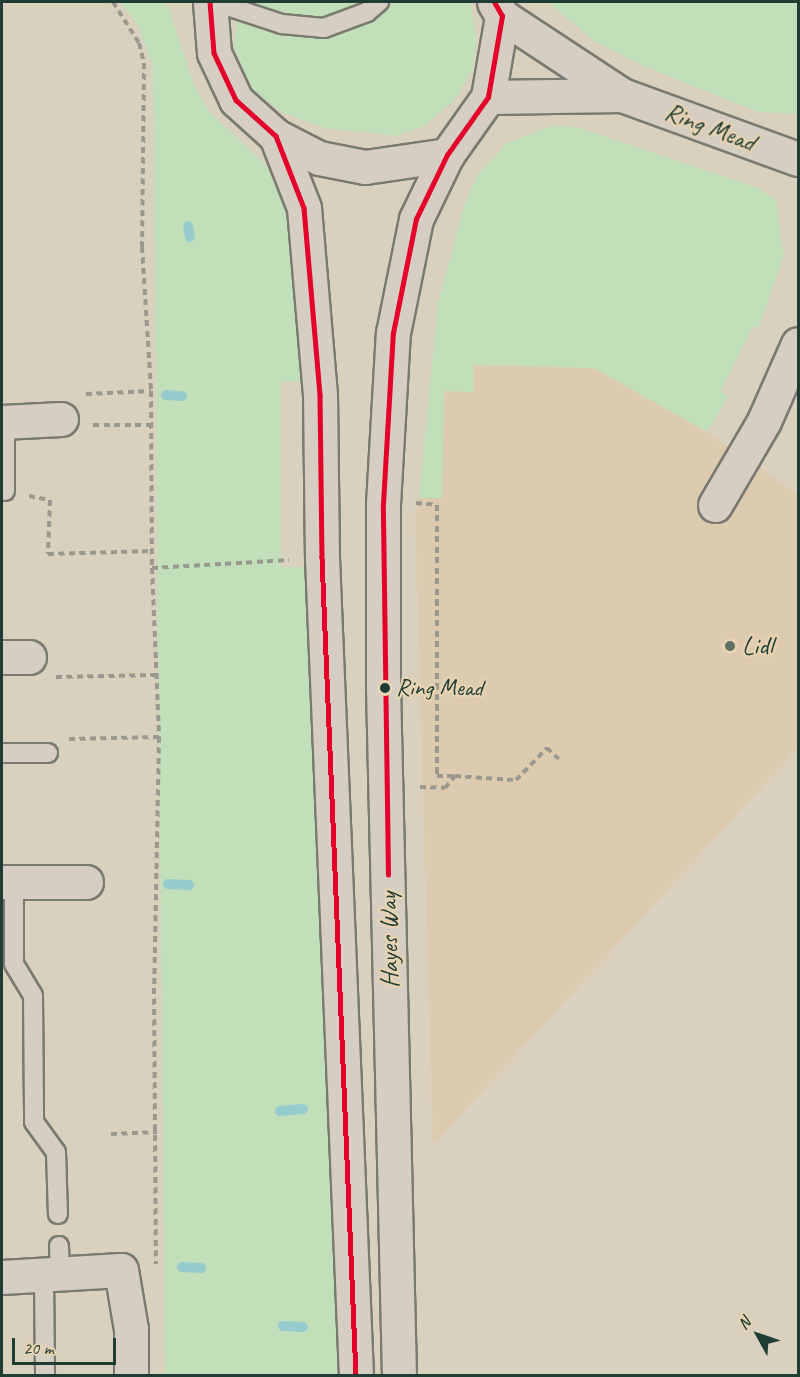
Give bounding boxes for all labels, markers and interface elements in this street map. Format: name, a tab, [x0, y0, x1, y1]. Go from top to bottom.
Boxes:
street label: Ring Mead	[661, 96, 759, 158]
place label: Lidl	[742, 630, 773, 662]
marker: Lidl	[723, 639, 737, 653]
place label: Ring Mead	[396, 674, 483, 702]
marker: Ring Mead	[379, 682, 391, 694]
street label: Hayes Way	[373, 892, 405, 988]
north arrow	[728, 1305, 788, 1365]
text: N	[733, 1313, 755, 1334]
scale bar	[15, 1326, 118, 1364]
text: 20 m	[23, 1337, 54, 1359]

